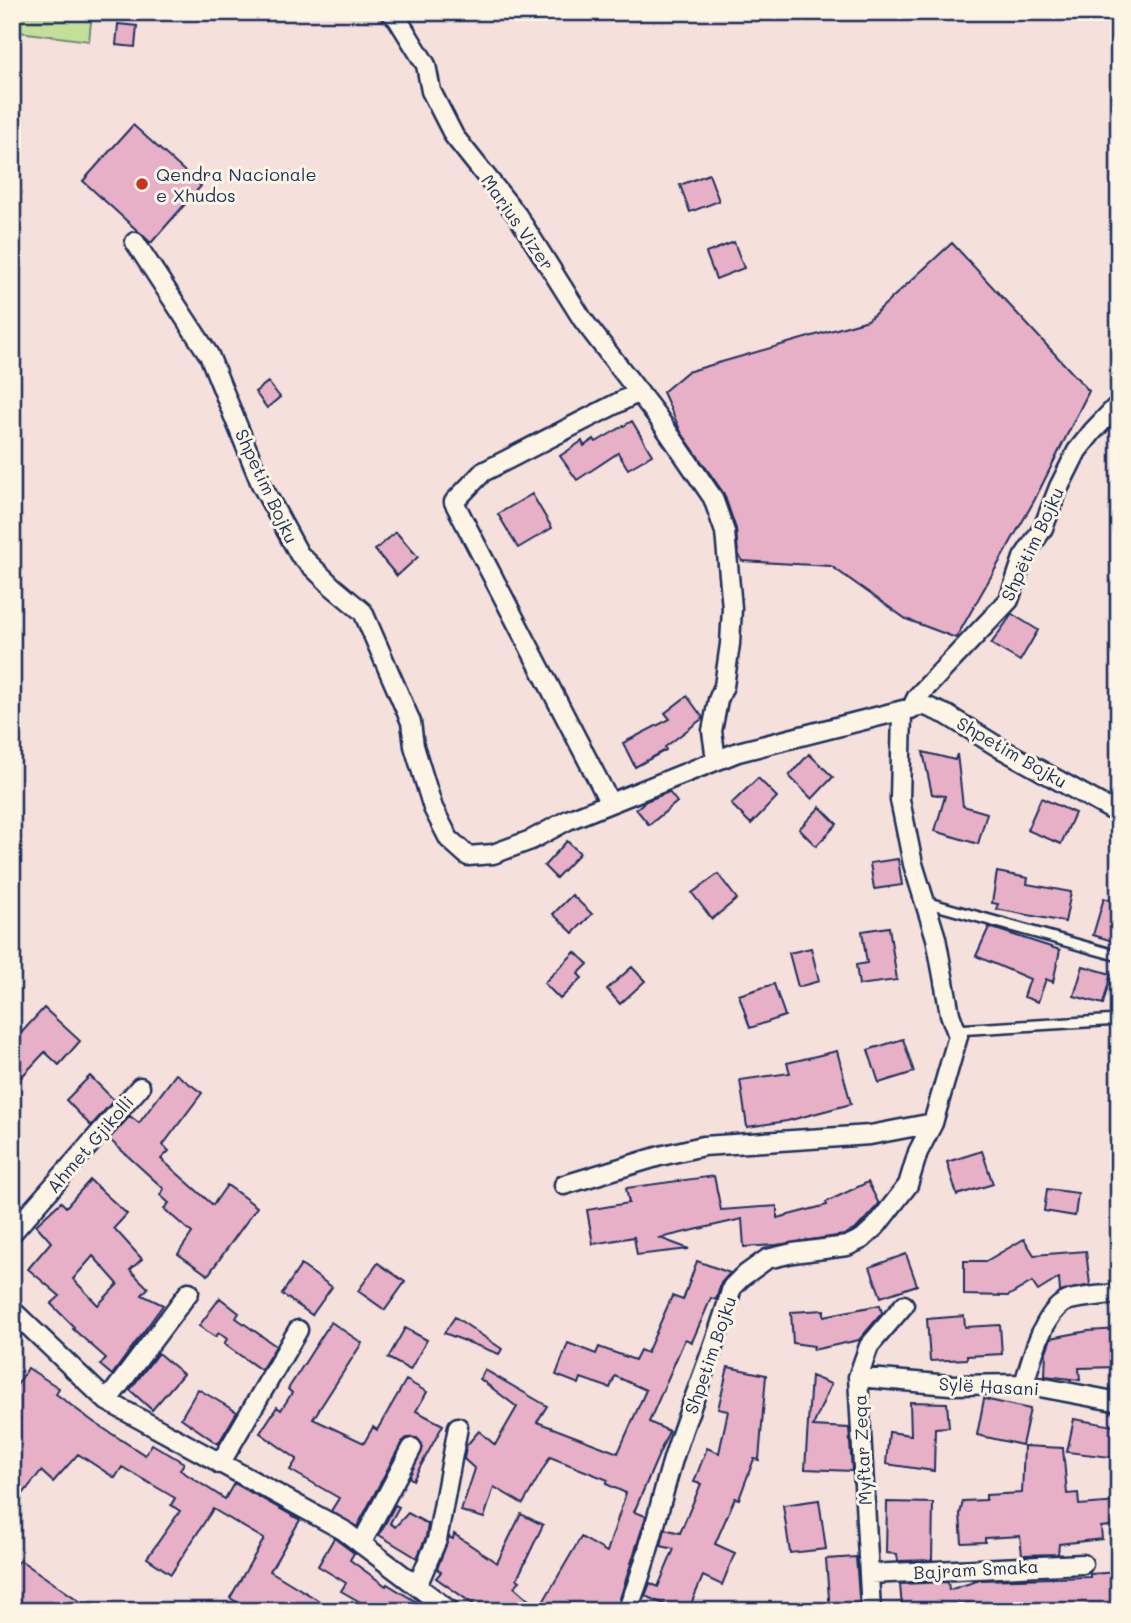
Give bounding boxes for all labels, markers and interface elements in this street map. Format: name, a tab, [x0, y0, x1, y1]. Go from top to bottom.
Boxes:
place label: Qendra Nacionale e Xhudos	[156, 162, 317, 207]
street label: Marius Vizer	[476, 169, 560, 275]
marker: Qendra Nacionale e Xhudos	[134, 176, 150, 192]
street label: Shpetim Bojku	[230, 425, 304, 547]
street label: Shpëtim Bojku	[995, 483, 1069, 605]
street label: Shpetim Bojku	[953, 711, 1071, 793]
street label: Ahmet Gjikolli	[41, 1090, 139, 1198]
street label: Shpetim Bojku	[679, 1293, 741, 1417]
street label: Sylë Hasani	[938, 1371, 1040, 1401]
street label: Myftar Zeqa	[847, 1394, 877, 1506]
street label: Bajram Smaka	[913, 1554, 1039, 1584]

